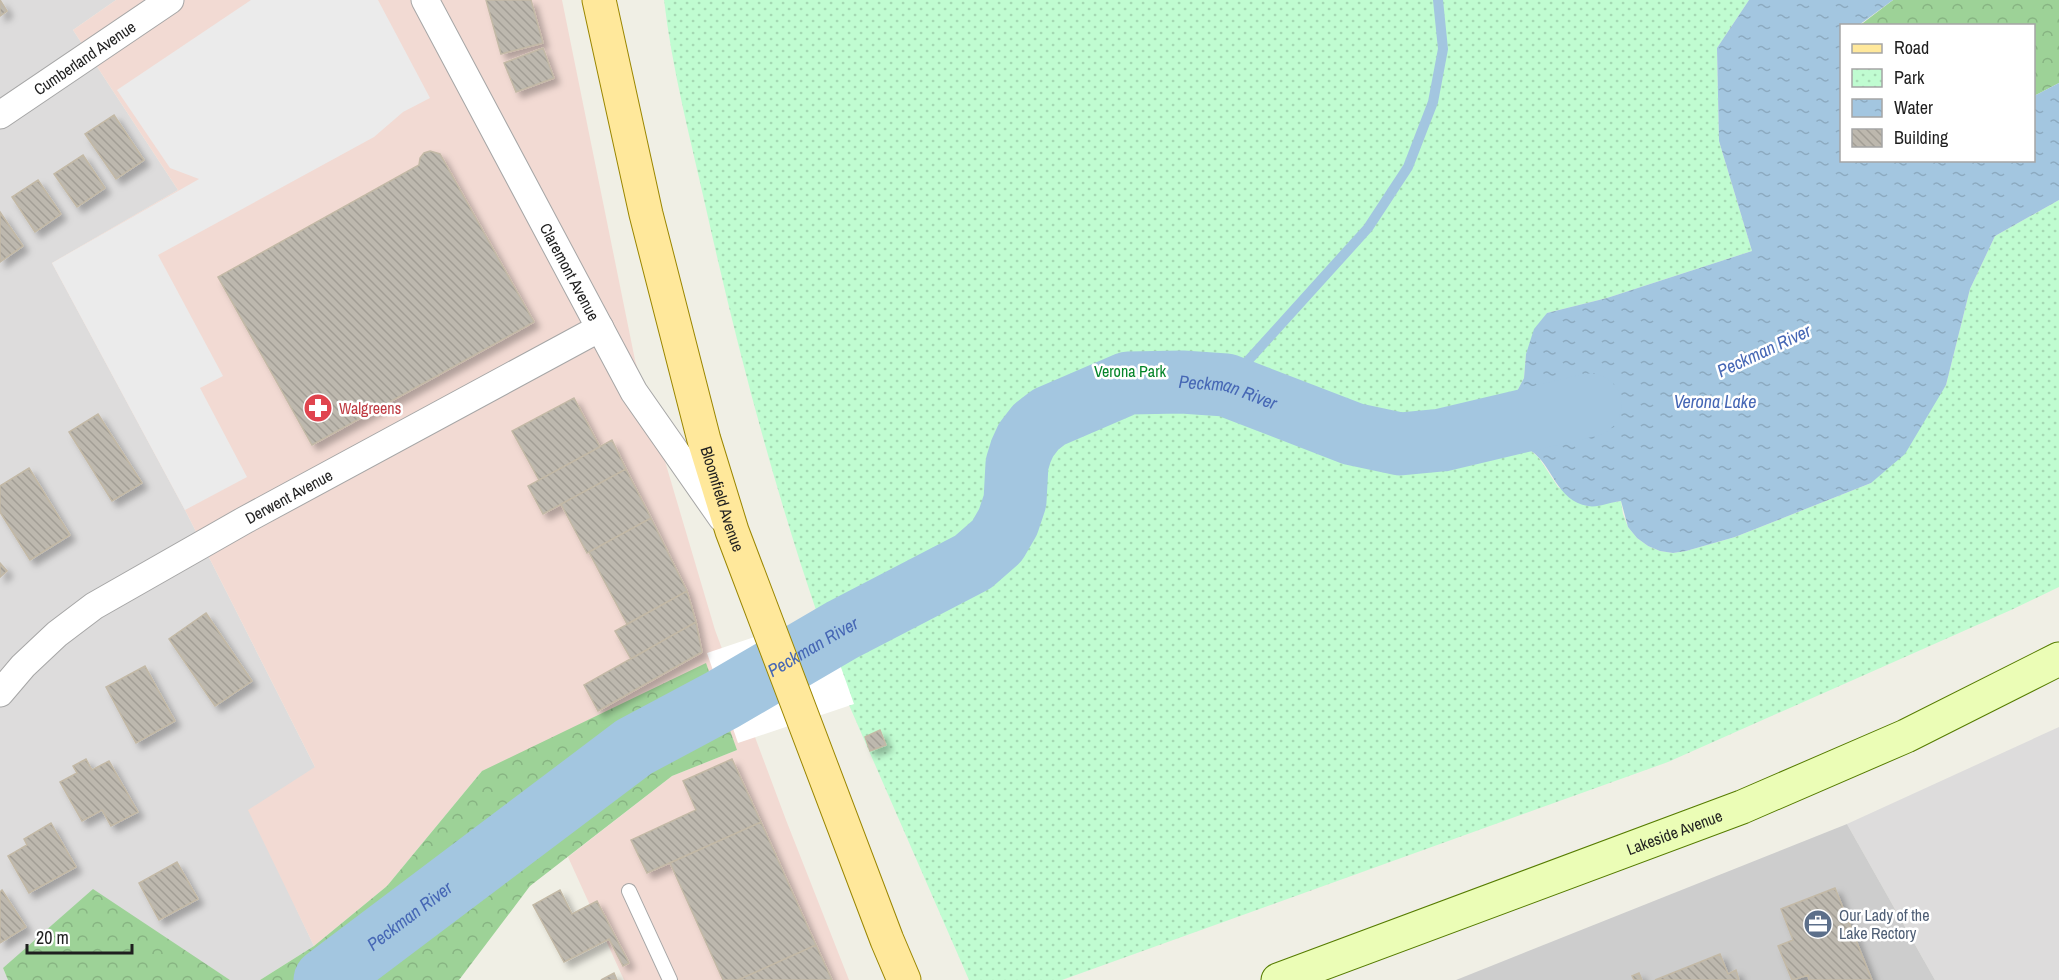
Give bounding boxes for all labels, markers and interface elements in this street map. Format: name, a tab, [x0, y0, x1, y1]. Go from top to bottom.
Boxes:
street label: Cumberland Avenue	[29, 15, 140, 100]
legend	[1840, 24, 2035, 162]
text: Road	[1894, 35, 1929, 60]
text: Park	[1894, 65, 1925, 90]
text: Water	[1894, 95, 1933, 120]
text: Building	[1894, 125, 1949, 150]
street label: Claremont Avenue	[535, 219, 605, 325]
water label: Peckman River	[1713, 317, 1816, 383]
park label: Verona Park	[1094, 360, 1167, 382]
water label: Peckman River	[1178, 369, 1282, 416]
water label: Verona Lake	[1674, 389, 1756, 414]
pharmacy icon: Walgreens	[302, 392, 334, 424]
place label: Walgreens	[339, 397, 401, 419]
street label: Bloomfield Avenue	[696, 443, 750, 555]
street label: Derwent Avenue	[241, 464, 336, 529]
water label: Peckman River	[763, 610, 863, 683]
street label: Lakeside Avenue	[1623, 804, 1725, 860]
water label: Peckman River	[361, 875, 458, 956]
place label: Our Lady of the Lake Rectory	[1839, 904, 1929, 944]
office icon: Our Lady of the Lake Rectory	[1802, 908, 1834, 940]
scale bar	[27, 917, 132, 955]
text: 20 m	[36, 925, 69, 950]

